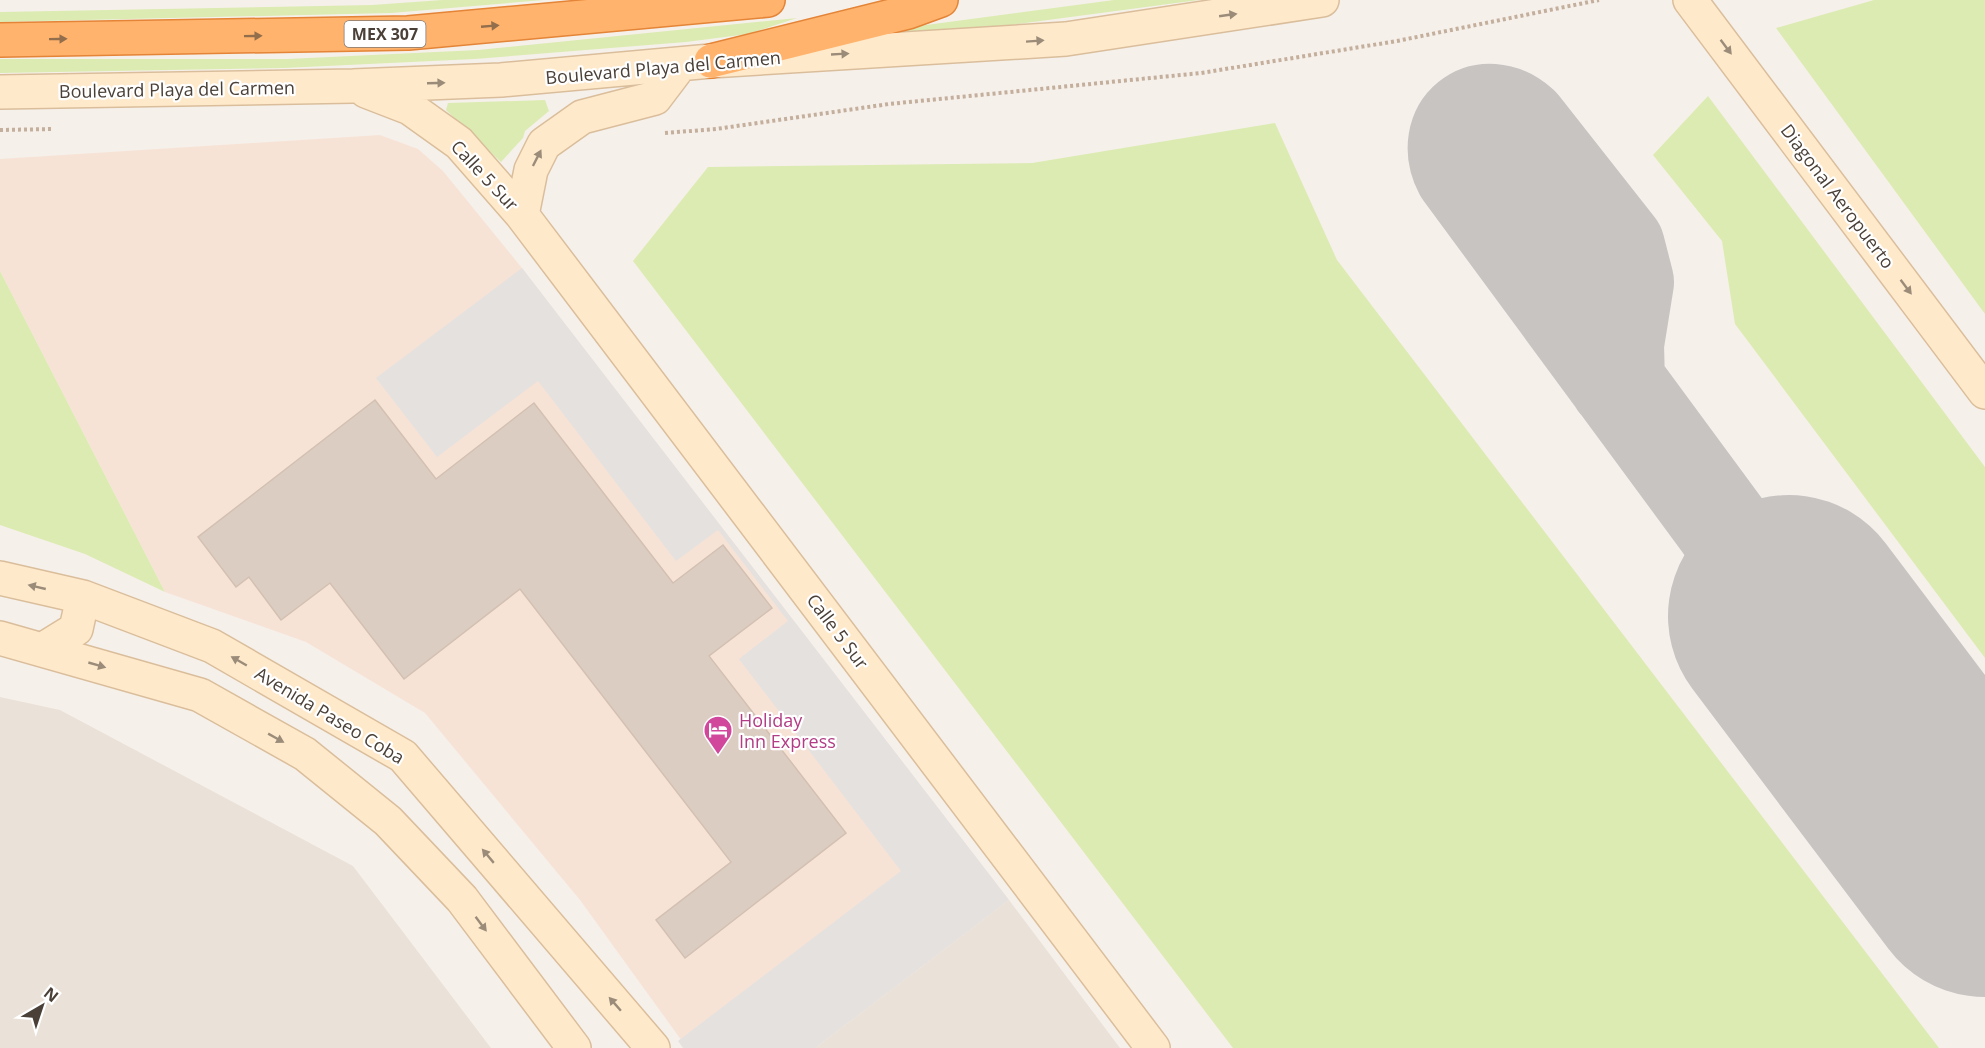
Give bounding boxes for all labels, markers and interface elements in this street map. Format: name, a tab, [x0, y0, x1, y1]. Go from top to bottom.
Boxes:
one-way arrow	[1219, 10, 1238, 19]
road number: MEX 307	[344, 21, 426, 47]
one-way arrow	[481, 21, 500, 31]
one-way arrow	[244, 31, 263, 41]
one-way arrow	[49, 35, 68, 44]
one-way arrow	[1025, 37, 1044, 46]
one-way arrow	[1719, 39, 1731, 54]
street label: Boulevard Playa del Carmen	[544, 45, 782, 89]
one-way arrow	[831, 49, 850, 58]
street label: Boulevard Playa del Carmen	[59, 75, 295, 103]
one-way arrow	[427, 78, 446, 87]
street label: Diagonal Aeropuerto	[1776, 119, 1900, 273]
street label: Calle 5 Sur	[446, 134, 524, 216]
one-way arrow	[532, 150, 541, 167]
one-way arrow	[1899, 279, 1911, 294]
one-way arrow	[27, 581, 46, 591]
street label: Calle 5 Sur	[802, 588, 875, 674]
one-way arrow	[231, 655, 247, 666]
one-way arrow	[87, 661, 106, 671]
street label: Avenida Paseo Coba	[251, 661, 409, 769]
place label: Holiday Inn Express	[739, 708, 836, 753]
hotel icon: Holiday Inn Express	[702, 714, 734, 756]
one-way arrow	[268, 733, 285, 743]
one-way arrow	[482, 849, 495, 864]
one-way arrow	[475, 916, 487, 932]
north arrow	[12, 976, 72, 1036]
text: N	[39, 982, 63, 1007]
one-way arrow	[609, 997, 622, 1012]

